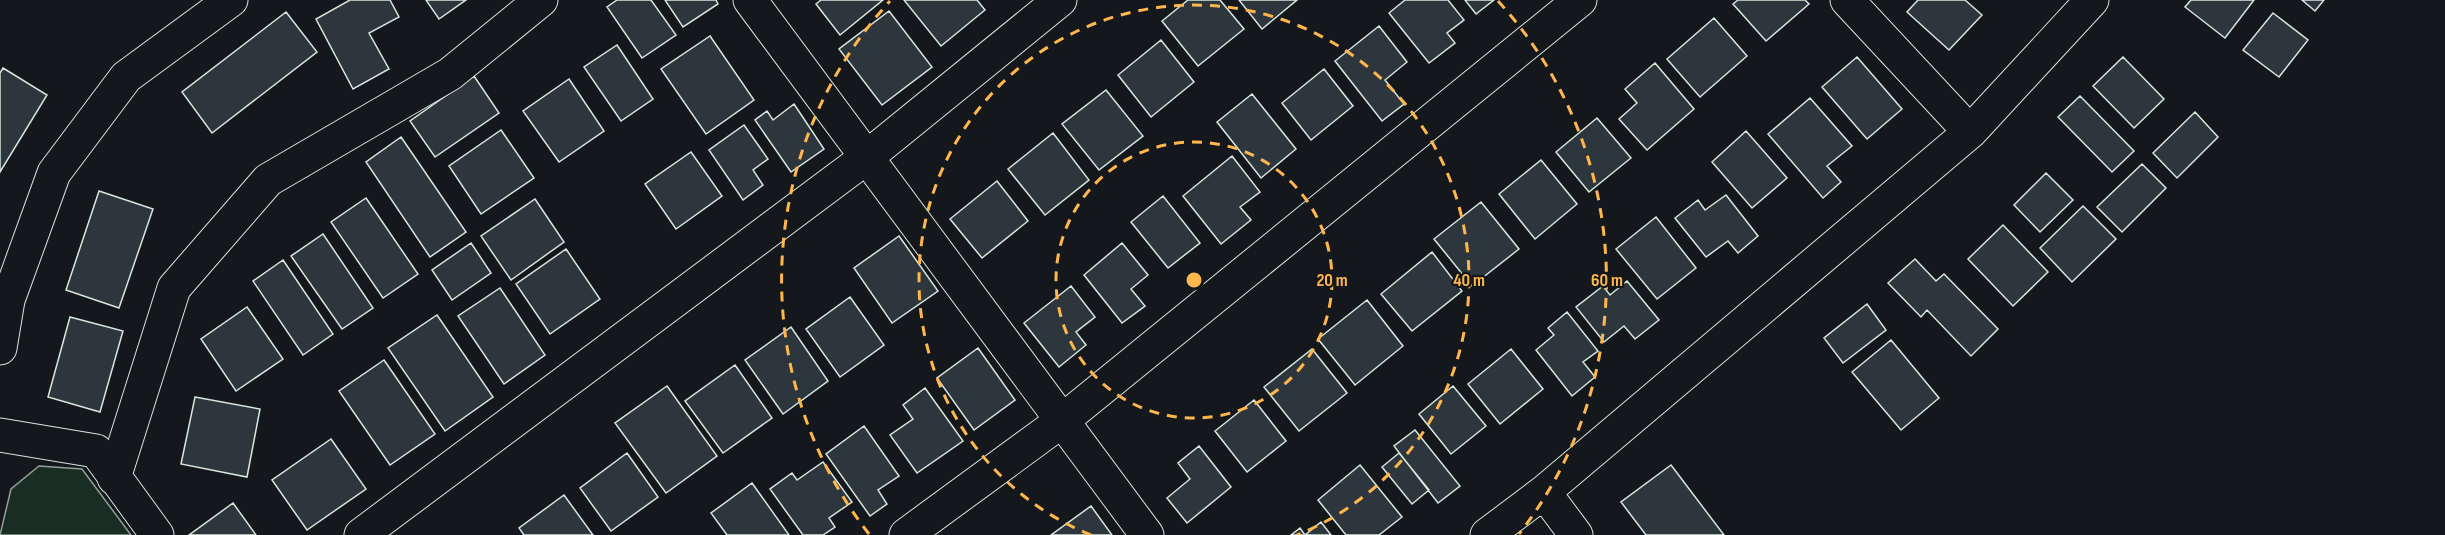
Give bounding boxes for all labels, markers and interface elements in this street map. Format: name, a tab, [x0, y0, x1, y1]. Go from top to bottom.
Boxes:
centre of rings	[1184, 270, 1204, 290]
text: 20 m	[1316, 270, 1348, 291]
text: 40 m	[1453, 270, 1485, 291]
text: 60 m	[1591, 270, 1623, 291]

